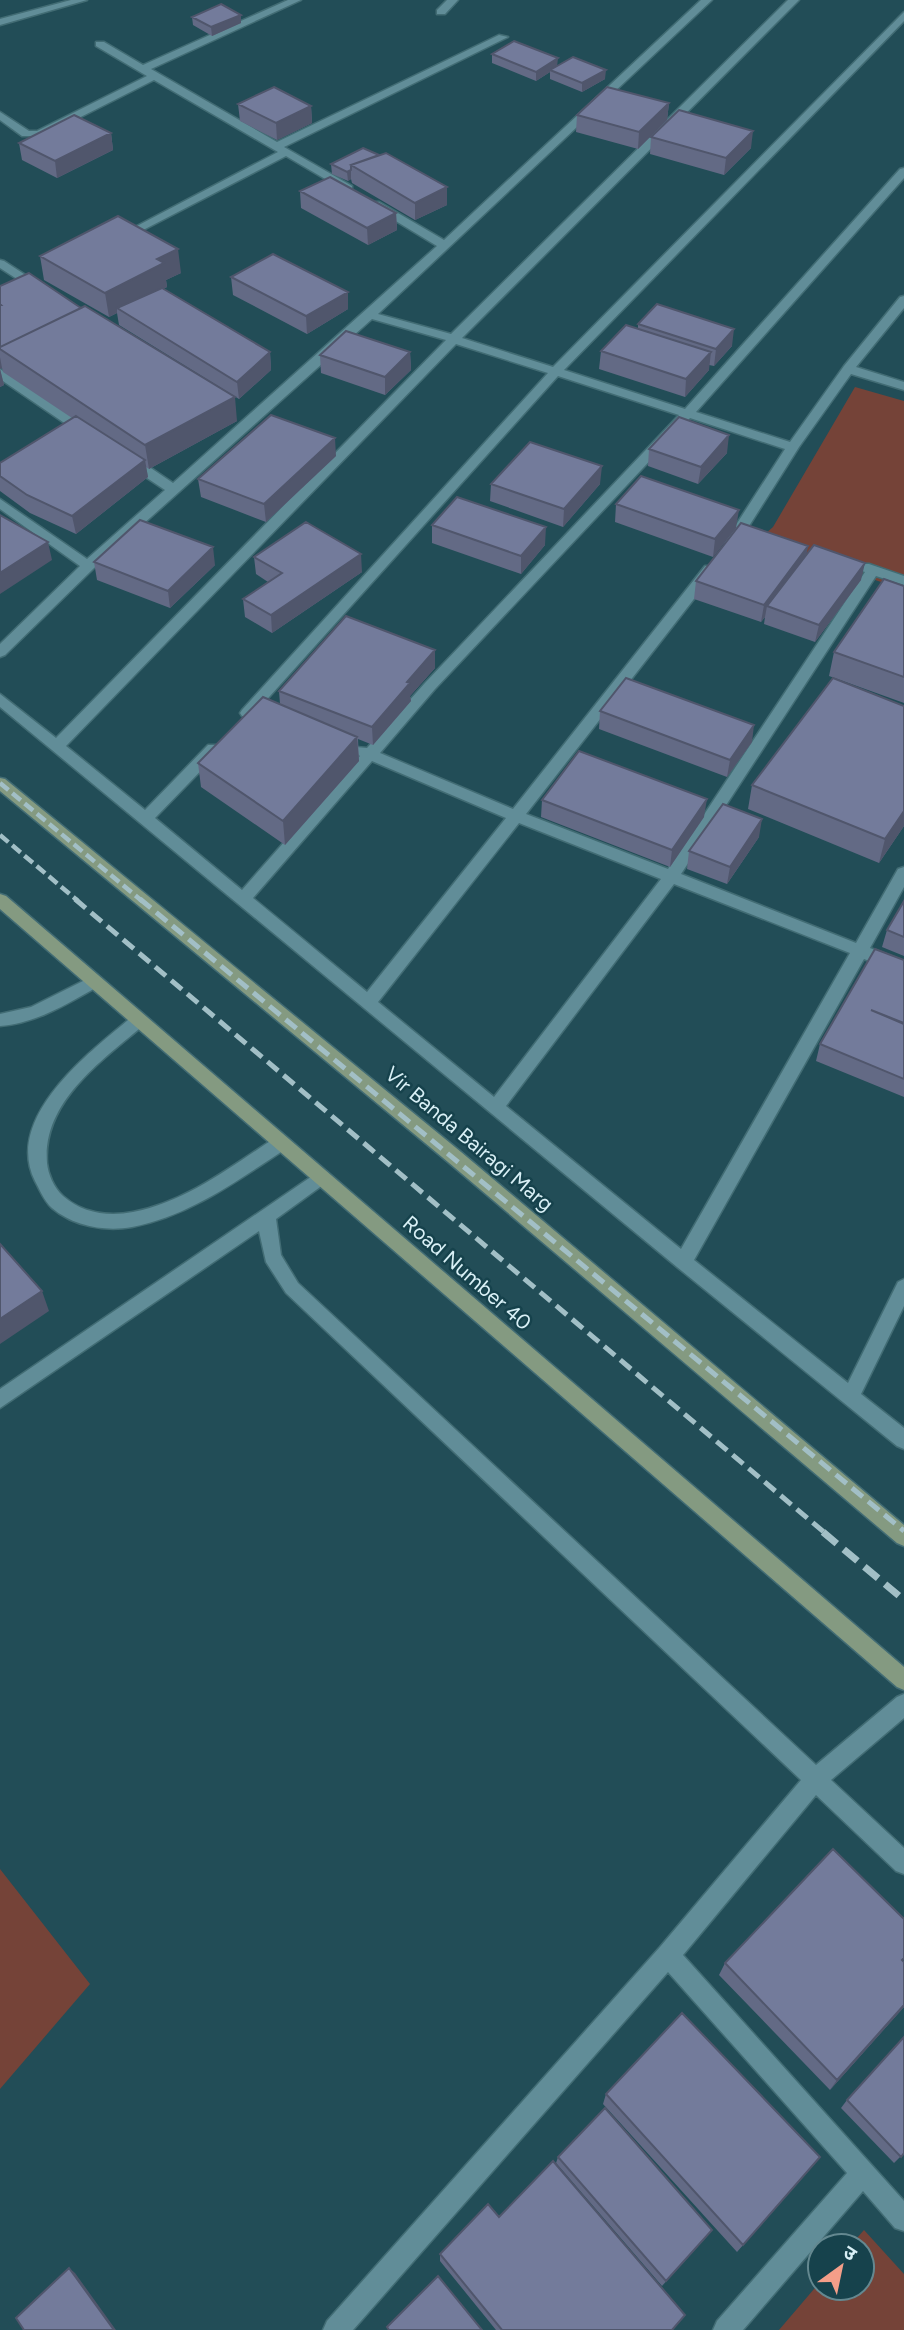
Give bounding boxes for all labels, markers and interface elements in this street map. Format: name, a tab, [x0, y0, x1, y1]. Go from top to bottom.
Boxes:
street label: Vir Banda Bairagi Marg	[380, 1061, 558, 1216]
street label: Road Number 40	[398, 1210, 537, 1335]
north arrow	[806, 2232, 876, 2302]
text: उ	[839, 2240, 862, 2266]

